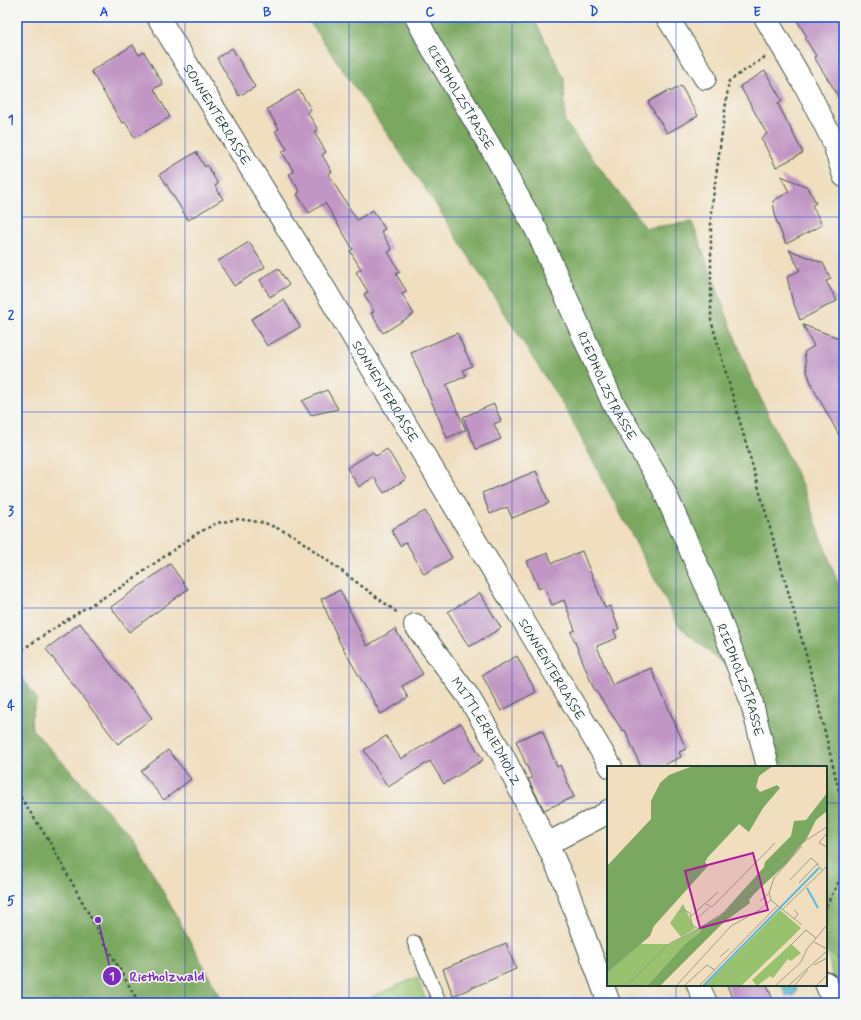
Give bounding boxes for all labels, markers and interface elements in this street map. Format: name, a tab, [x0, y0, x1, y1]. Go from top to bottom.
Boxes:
text: A	[100, 4, 108, 21]
text: B	[263, 4, 272, 21]
text: C	[425, 4, 435, 21]
text: D	[590, 4, 599, 21]
text: E	[753, 4, 761, 21]
street label: RIEDHOLZSTRASSE	[422, 42, 497, 153]
street label: SONNENTERRASSE	[179, 61, 254, 169]
text: 1	[8, 112, 14, 129]
text: 2	[8, 307, 15, 324]
street label: RIEDHOLZSTRASSE	[573, 329, 640, 444]
street label: SONNENTERRASSE	[347, 338, 422, 446]
text: 3	[8, 503, 14, 520]
street label: SONNENTERRASSE	[514, 616, 588, 724]
street label: RIEDHOLZSTRASSE	[712, 622, 767, 739]
street label: MITTLERRIEDHOLZ	[447, 674, 523, 789]
text: 4	[7, 698, 15, 715]
inset map	[607, 766, 827, 986]
text: 5	[7, 893, 15, 910]
callout: Rietholzwald	[102, 963, 213, 989]
text: Rietholzwald	[130, 968, 204, 986]
text: 1	[109, 969, 115, 985]

